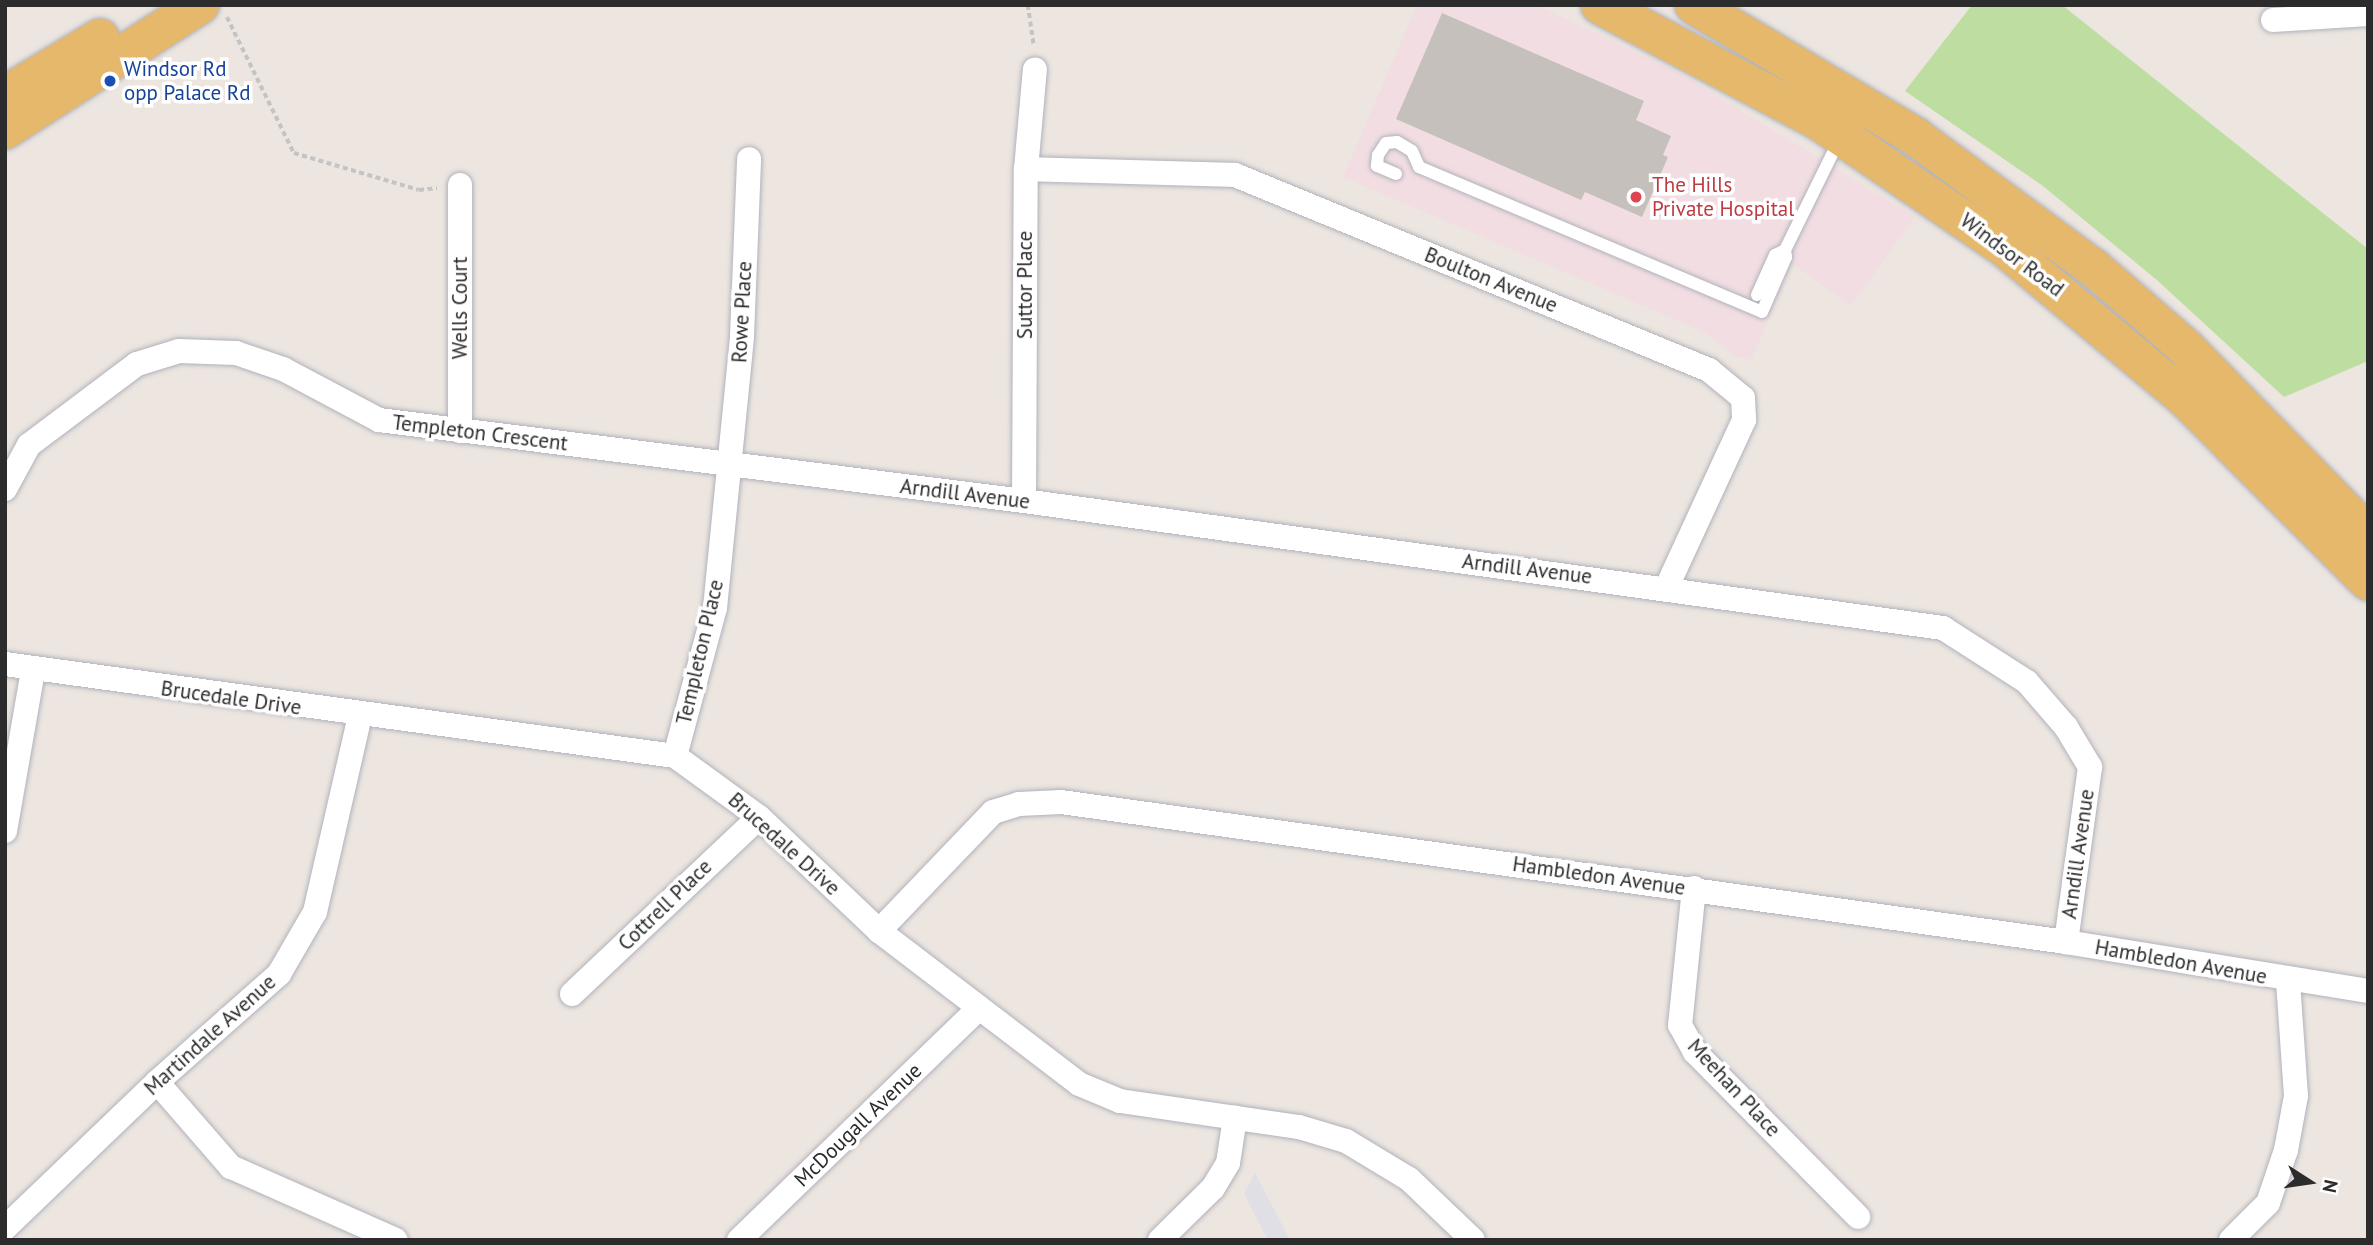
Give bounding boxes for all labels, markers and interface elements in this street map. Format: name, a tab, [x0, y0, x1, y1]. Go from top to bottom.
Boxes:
place label: Windsor Rd opp Palace Rd	[124, 56, 251, 106]
marker: Windsor Rd opp Palace Rd	[102, 73, 118, 89]
place label: The Hills Private Hospital	[1652, 172, 1794, 222]
marker: The Hills Private Hospital	[1626, 187, 1646, 207]
street label: Windsor Road	[1955, 208, 2069, 302]
street label: Suttor Place	[1012, 231, 1038, 339]
street label: Boulton Avenue	[1421, 242, 1561, 318]
street label: Wells Court	[447, 257, 473, 359]
street label: Rowe Place	[727, 260, 757, 364]
street label: Templeton Crescent	[391, 410, 569, 456]
street label: Arndill Avenue	[898, 473, 1032, 515]
street label: Arndill Avenue	[1460, 548, 1594, 590]
street label: Templeton Place	[671, 577, 729, 727]
street label: Brucedale Drive	[159, 676, 303, 720]
street label: Brucedale Drive	[723, 787, 845, 901]
street label: Arndill Avenue	[2056, 787, 2100, 921]
street label: Hambledon Avenue	[1511, 851, 1687, 901]
street label: Cottrell Place	[613, 854, 717, 956]
street label: Hambledon Avenue	[2093, 934, 2269, 990]
street label: Martindale Avenue	[139, 969, 281, 1101]
street label: Meehan Place	[1682, 1034, 1786, 1142]
street label: McDougall Avenue	[789, 1058, 927, 1192]
north arrow	[2275, 1147, 2345, 1217]
text: N	[2318, 1178, 2344, 1195]

